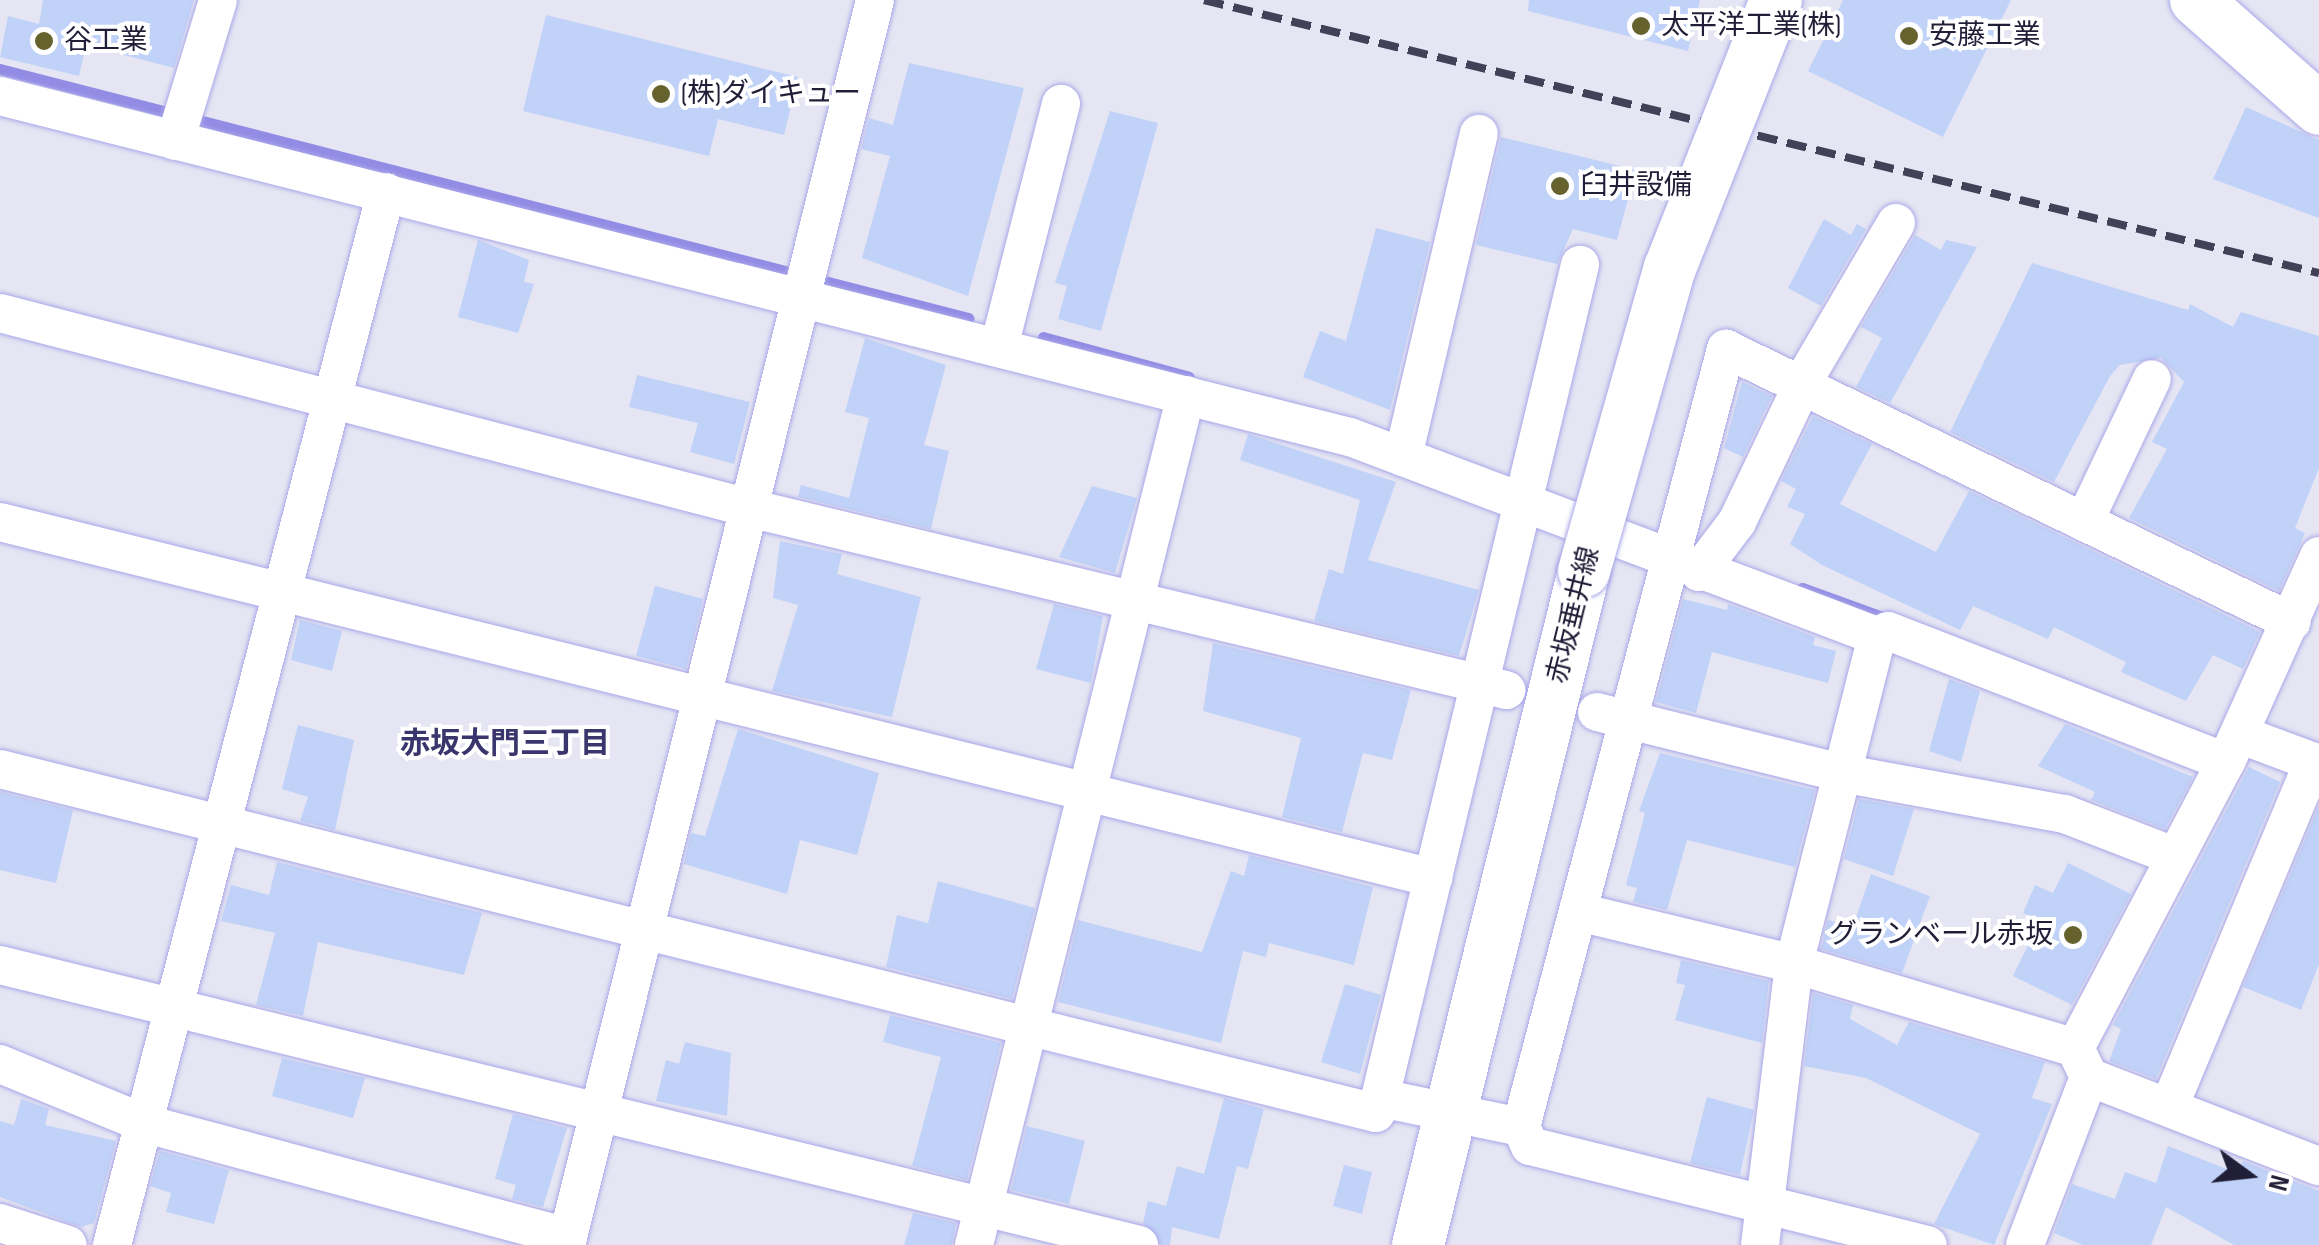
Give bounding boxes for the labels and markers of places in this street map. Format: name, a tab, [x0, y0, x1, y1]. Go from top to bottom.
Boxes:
place label: 太平洋工業(株)	[1661, 9, 1841, 43]
marker: 太平洋工業(株)	[1630, 15, 1652, 37]
place label: 安藤工業	[1929, 19, 2041, 53]
place label: 谷工業	[64, 24, 148, 58]
marker: 安藤工業	[1898, 25, 1920, 47]
marker: 谷工業	[33, 30, 55, 52]
place label: (株)ダイキュー	[681, 77, 861, 111]
marker: (株)ダイキュー	[650, 83, 672, 105]
place label: 臼井設備	[1580, 169, 1692, 203]
marker: 臼井設備	[1549, 175, 1571, 197]
place label: グランベール赤坂	[1829, 918, 2053, 952]
marker: グランベール赤坂	[2062, 924, 2084, 946]

